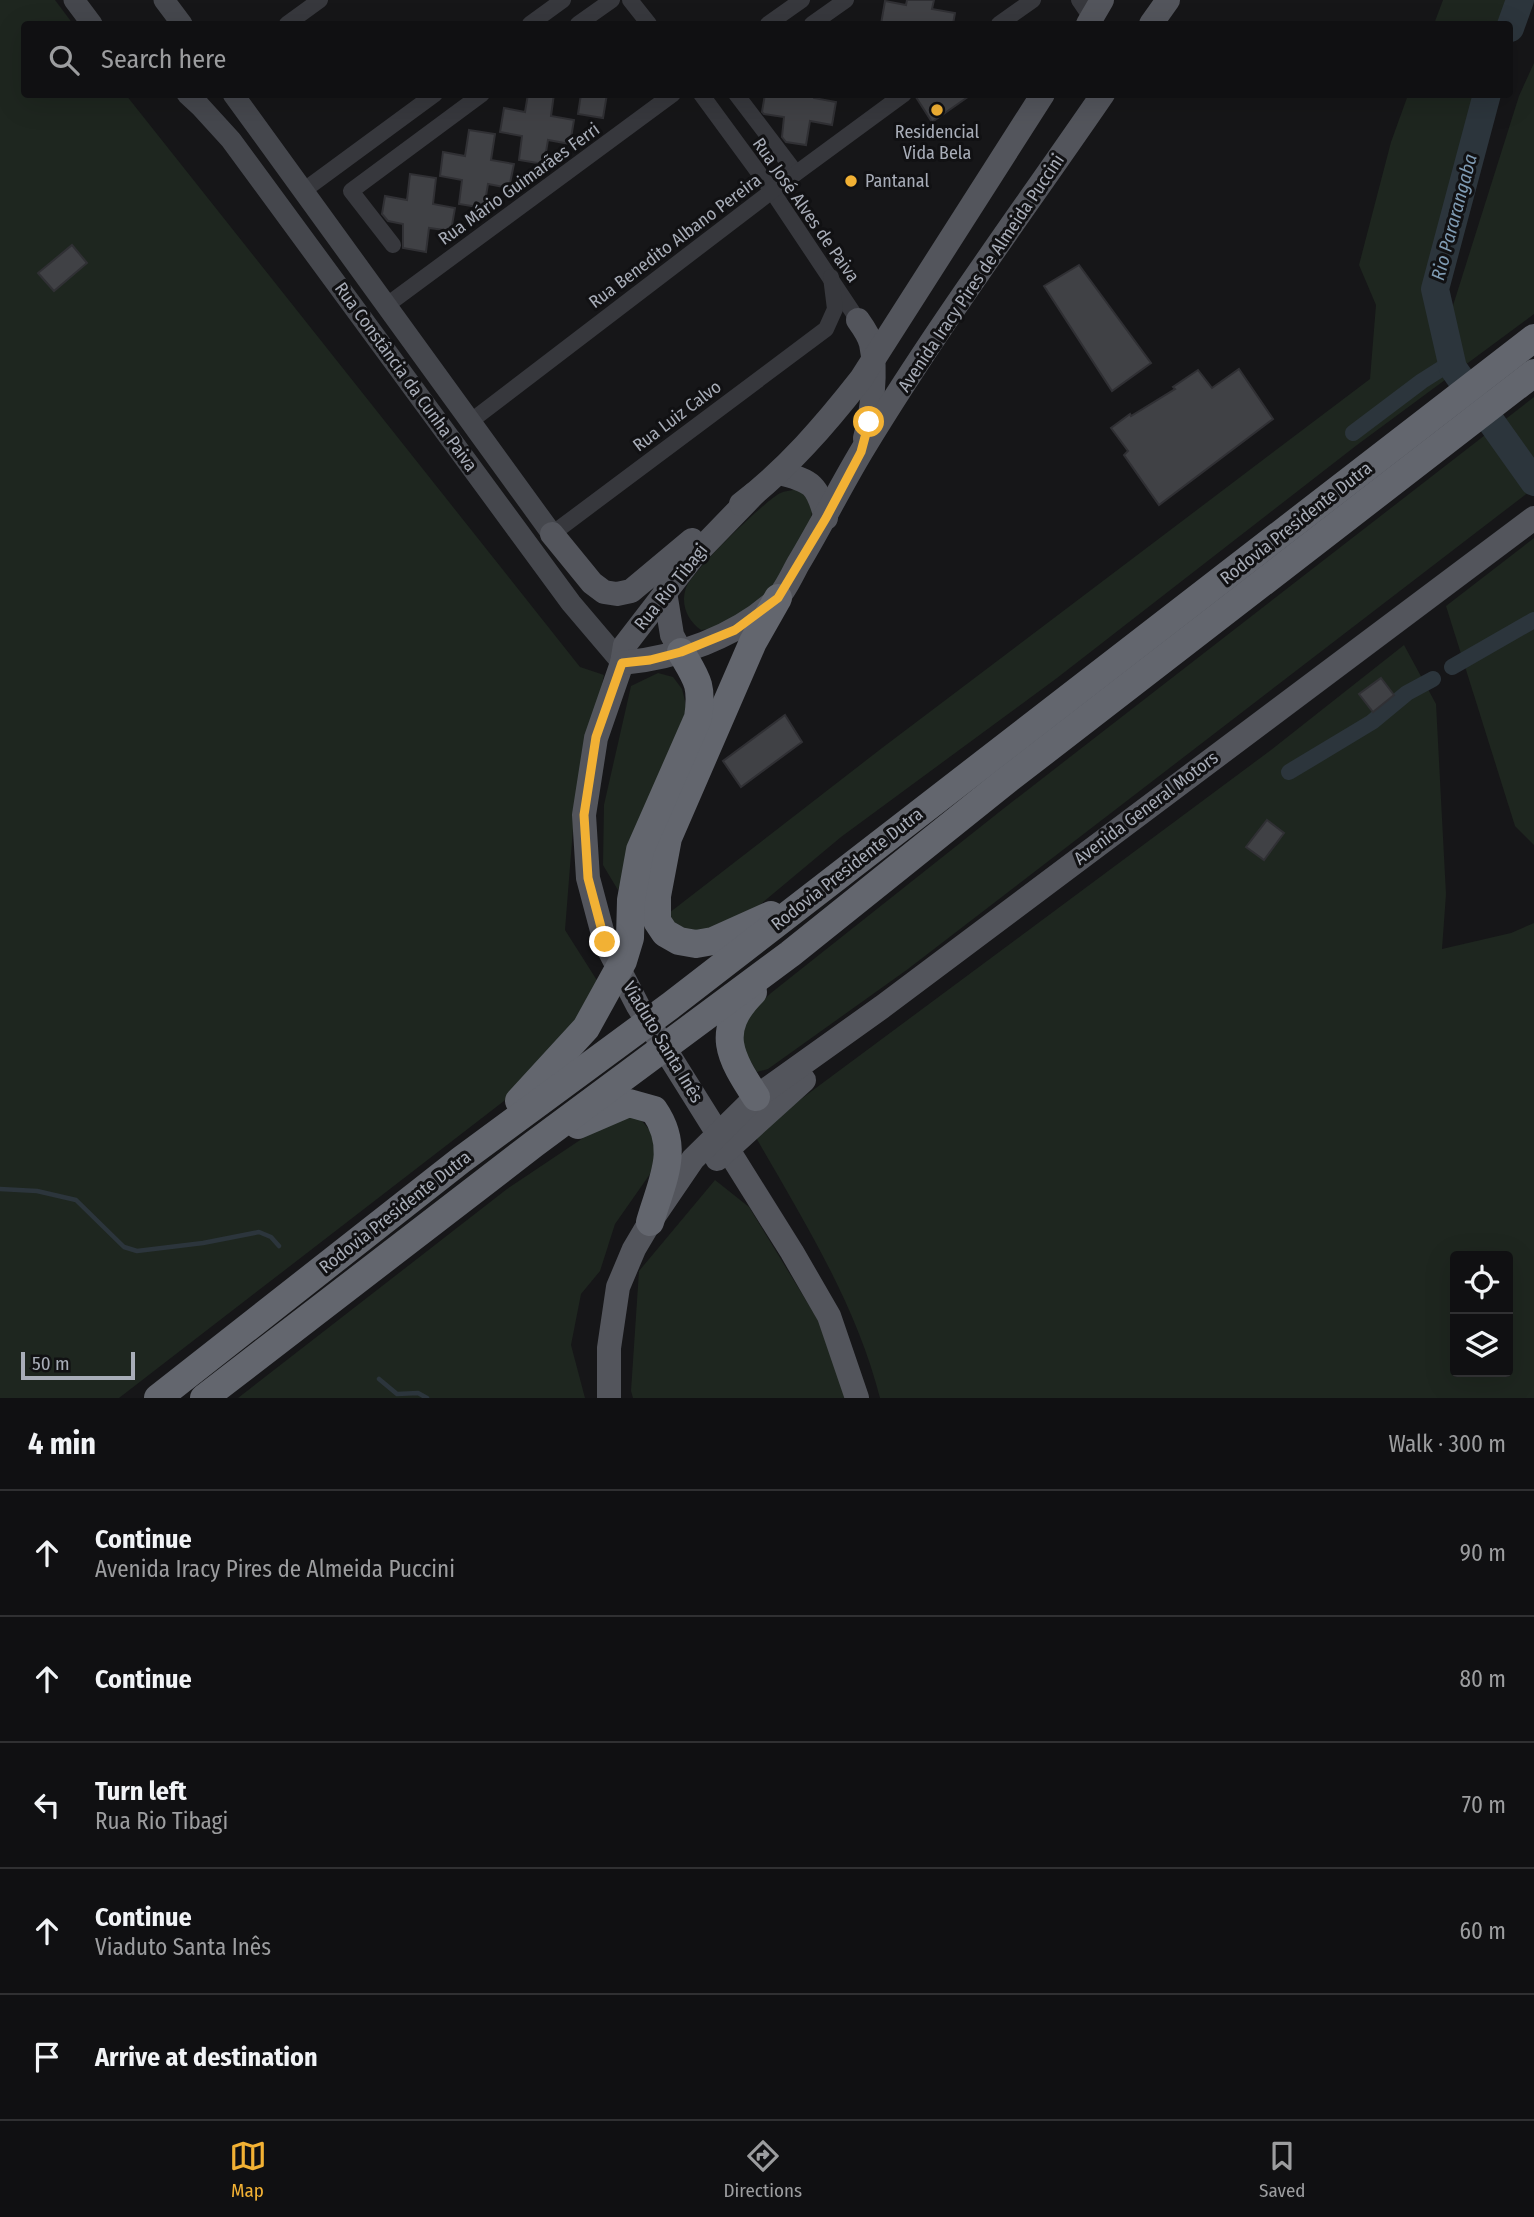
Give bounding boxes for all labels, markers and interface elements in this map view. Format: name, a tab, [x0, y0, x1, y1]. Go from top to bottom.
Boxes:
search box	[21, 21, 1513, 98]
icon: search	[45, 41, 83, 79]
text: Search here	[101, 44, 226, 75]
marker: Residencial Vida Bela	[929, 102, 945, 118]
street label: Rua Mário Guimarães Ferri	[434, 118, 604, 250]
place label: Residencial Vida Bela	[895, 121, 979, 164]
street label: Rua José Alves de Paiva	[748, 133, 864, 287]
street label: Avenida Iracy Pires de Almeida Puccini	[893, 150, 1069, 396]
water label: Rio Pararangaba	[1426, 151, 1482, 283]
street label: Rua Benedito Albano Pereira	[585, 169, 766, 313]
place label: Pantanal	[865, 170, 929, 192]
marker: Pantanal	[843, 173, 859, 189]
street label: Rua Constância da Cunha Paiva	[330, 278, 482, 476]
street label: Rua Luiz Calvo	[629, 376, 725, 456]
route start	[853, 406, 884, 437]
street label: Rodovia Presidente Dutra	[1216, 457, 1376, 589]
street label: Rua Rio Tibagi	[630, 540, 712, 634]
street label: Avenida General Motors	[1069, 746, 1223, 869]
street label: Rodovia Presidente Dutra	[767, 803, 927, 935]
route end	[589, 926, 620, 957]
street label: Viaduto Santa Inês	[618, 977, 708, 1107]
street label: Rodovia Presidente Dutra	[315, 1146, 475, 1278]
map controls	[1450, 1251, 1513, 1377]
button: locate	[1450, 1251, 1513, 1314]
button: layers	[1450, 1314, 1513, 1377]
scale bar	[21, 1349, 135, 1381]
text: 50 m	[32, 1352, 70, 1375]
text: 4 min	[28, 1426, 96, 1462]
text: Walk · 300 m	[1389, 1430, 1506, 1458]
text: Continue	[95, 1524, 192, 1555]
icon: ahead	[28, 1534, 66, 1572]
text: 90 m	[1460, 1539, 1506, 1567]
text: Avenida Iracy Pires de Almeida Puccini	[95, 1555, 455, 1583]
icon: ahead	[28, 1660, 66, 1698]
text: Continue	[95, 1664, 192, 1695]
text: 80 m	[1459, 1665, 1506, 1693]
text: Turn left	[95, 1776, 187, 1807]
icon: left	[28, 1786, 66, 1824]
text: 70 m	[1462, 1791, 1506, 1819]
text: Rua Rio Tibagi	[95, 1807, 228, 1835]
text: Continue	[95, 1902, 192, 1933]
icon: ahead	[28, 1912, 66, 1950]
text: 60 m	[1460, 1917, 1506, 1945]
text: Viaduto Santa Inês	[95, 1933, 271, 1961]
icon: arrive	[28, 2038, 66, 2076]
text: Arrive at destination	[95, 2042, 318, 2073]
tab: Map	[229, 2137, 267, 2202]
tab: Directions	[724, 2137, 802, 2202]
tab: Saved	[1259, 2137, 1305, 2202]

